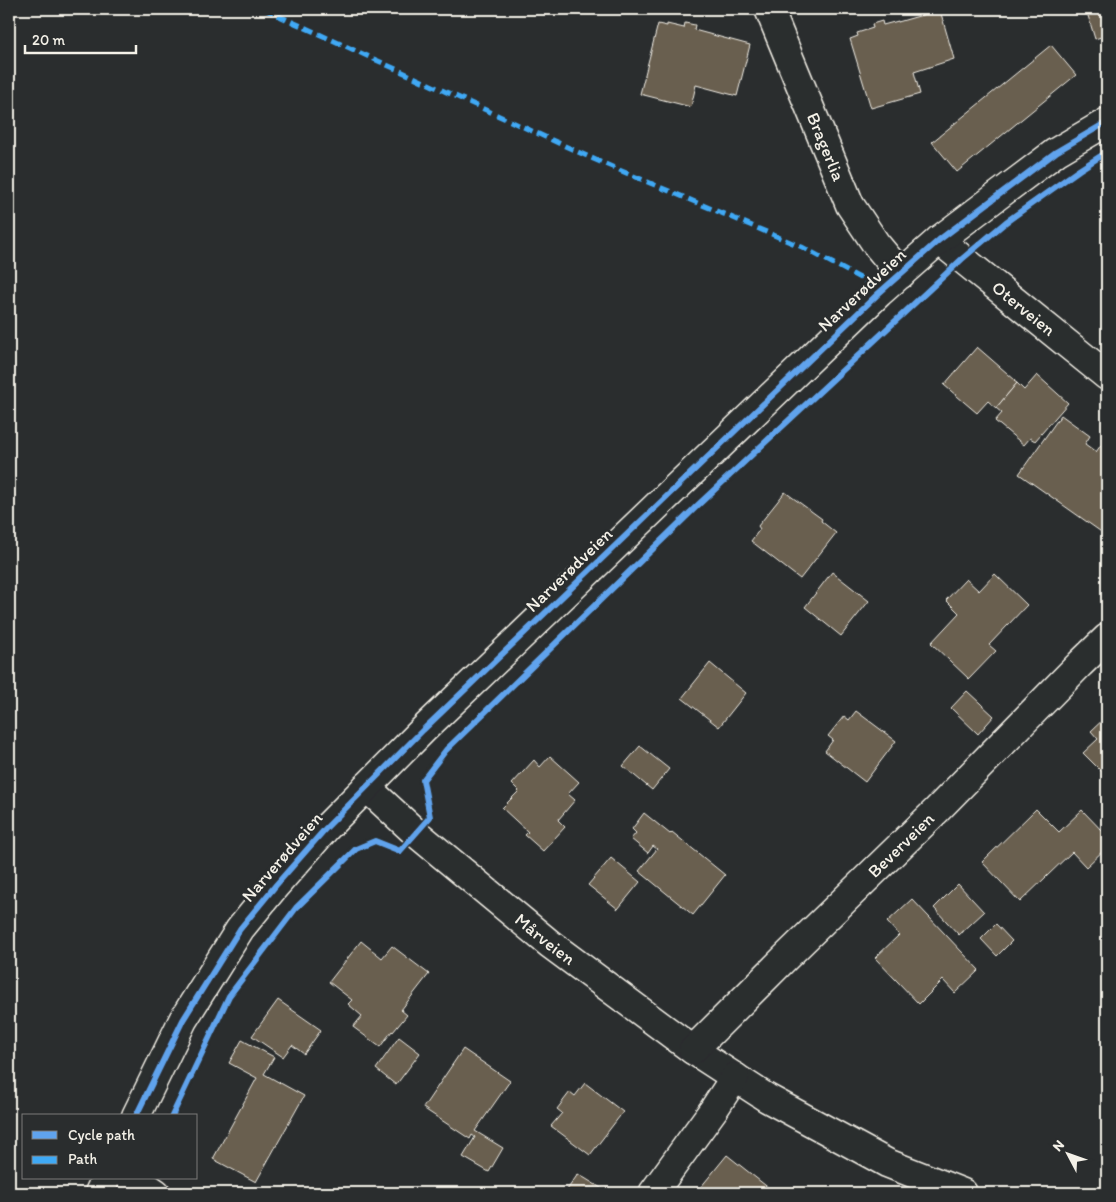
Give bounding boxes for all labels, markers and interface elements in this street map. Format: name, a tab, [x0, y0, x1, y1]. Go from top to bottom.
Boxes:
scale bar	[25, 22, 136, 54]
text: 20 m	[32, 31, 66, 49]
street label: Bragerlia	[802, 109, 850, 185]
street label: Narverødveien	[813, 244, 911, 336]
street label: Oterveien	[987, 276, 1060, 341]
street label: Narverødveien	[521, 523, 617, 617]
street label: Narverødveien	[237, 807, 327, 907]
street label: Beverveien	[863, 808, 939, 882]
street label: Mårveien	[510, 908, 580, 970]
legend	[22, 1114, 198, 1180]
text: Cycle path	[68, 1126, 135, 1144]
north arrow	[1044, 1130, 1094, 1180]
text: N	[1049, 1137, 1068, 1155]
text: Path	[68, 1150, 97, 1168]

